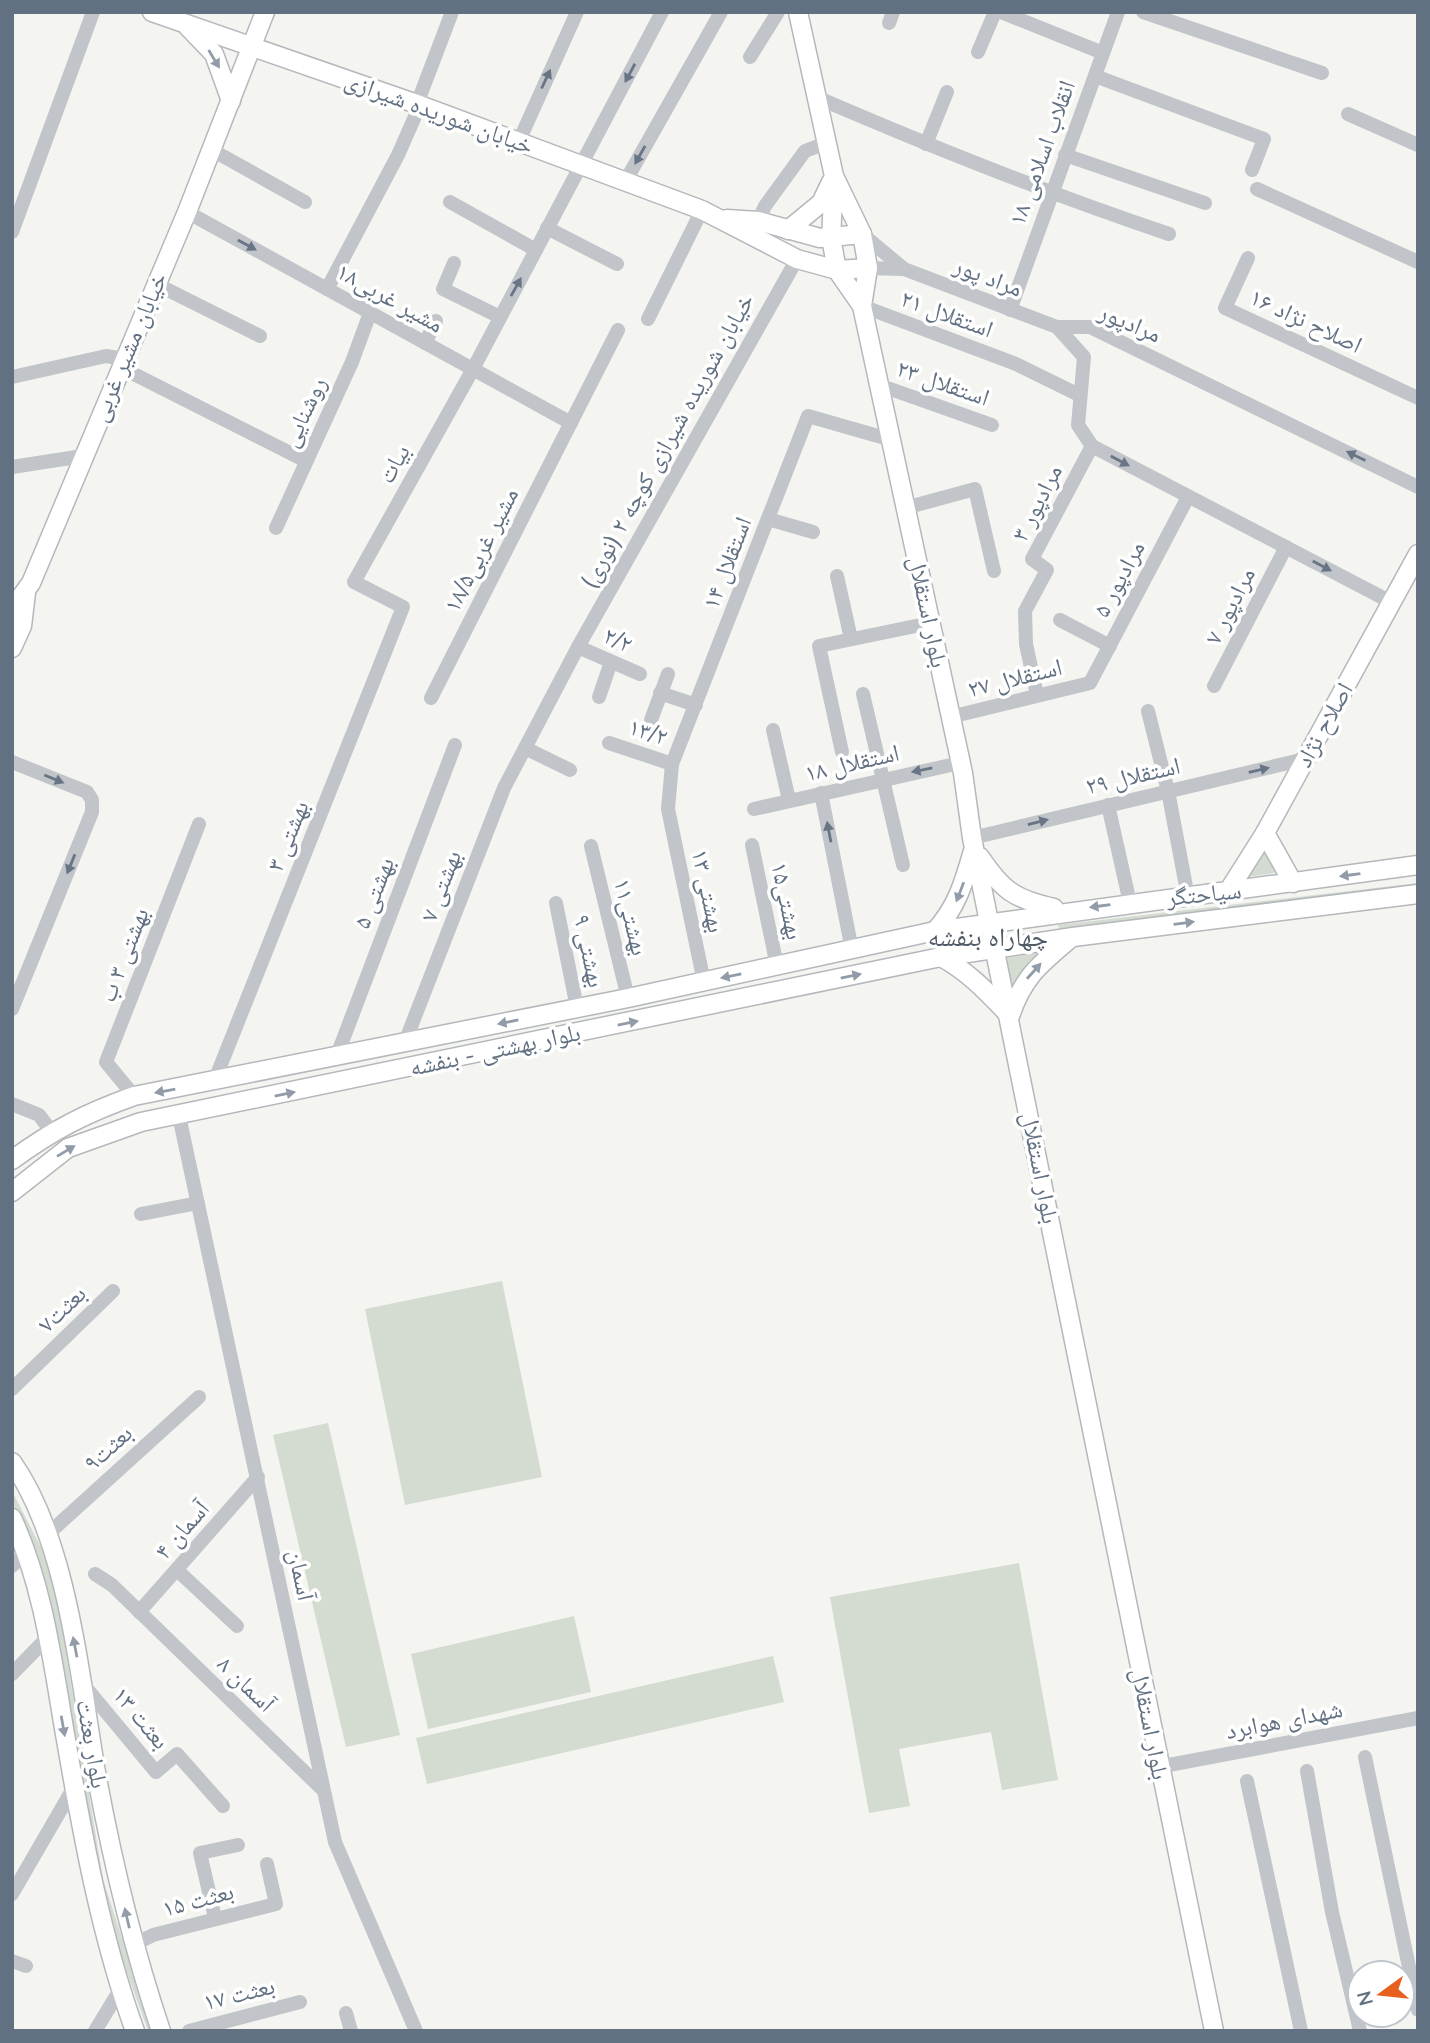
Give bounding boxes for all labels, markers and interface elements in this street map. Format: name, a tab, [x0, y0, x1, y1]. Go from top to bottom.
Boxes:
one-way arrow	[208, 49, 220, 68]
one-way arrow	[624, 63, 635, 83]
street label: خیابان شوریده شیرازی	[340, 64, 538, 162]
one-way arrow	[541, 68, 552, 89]
street label: ۱۸ انقلاب اسلامی	[1001, 76, 1083, 230]
one-way arrow	[634, 145, 646, 164]
one-way arrow	[237, 239, 256, 251]
street label: مراد پور	[948, 249, 1027, 305]
street label: مشیر غربی۱۸	[331, 255, 449, 341]
street label: خیابان مشیر غربی	[83, 267, 175, 427]
one-way arrow	[510, 277, 522, 296]
street label: ۱۶ اصلاح نژاد	[1245, 281, 1367, 361]
street label: ۲۱ استقلال	[896, 283, 998, 345]
street label: خیابان شوریده شیرازی کوچه ۲ (نوری)	[572, 288, 762, 594]
street label: مرادپور	[1093, 295, 1166, 350]
street label: ۲۳ استقلال	[892, 352, 994, 414]
street label: روشنایی	[274, 372, 334, 452]
street label: بیات	[370, 439, 418, 489]
one-way arrow	[1346, 451, 1366, 462]
one-way arrow	[1110, 455, 1130, 467]
street label: ۳ مرادپور	[1004, 459, 1070, 547]
street label: مشیر غربی۱۸/۵	[436, 482, 526, 618]
street label: استقلال ۱۴	[695, 512, 759, 614]
street label: ۵ مرادپور	[1086, 535, 1152, 623]
street label: بلوار استقلال	[901, 553, 955, 671]
one-way arrow	[1312, 560, 1332, 572]
street label: ۷ مرادپور	[1197, 562, 1263, 650]
street label: ۲/۲	[599, 620, 637, 660]
street label: ۲۷ استقلال	[965, 651, 1065, 705]
street label: اصلاح نژاد	[1288, 677, 1360, 773]
street label: ۱۳/۲	[624, 711, 672, 753]
street label: استقلال ۱۸	[802, 737, 902, 789]
street label: ۲۹ استقلال	[1083, 750, 1183, 802]
one-way arrow	[1249, 764, 1271, 775]
one-way arrow	[911, 765, 933, 776]
one-way arrow	[44, 773, 65, 784]
street label: بهشتی ۳	[259, 796, 317, 876]
one-way arrow	[1027, 816, 1049, 827]
one-way arrow	[824, 821, 835, 843]
street label: بهشتی ۷	[413, 846, 469, 926]
street label: بهشتی ۱۳	[684, 846, 732, 936]
street label: بهشتی ۵	[346, 853, 402, 933]
one-way arrow	[65, 854, 76, 875]
street label: بهشتی۱۵	[763, 859, 811, 943]
one-way arrow	[1339, 870, 1361, 881]
street label: سیاحتگر	[1164, 874, 1243, 914]
street label: بهشتی۱۱	[606, 875, 656, 959]
one-way arrow	[954, 882, 965, 903]
one-way arrow	[1089, 901, 1111, 912]
street label: بهشتی ۳ ب	[91, 903, 157, 1007]
street label: بهشتی ۹	[566, 912, 612, 990]
one-way arrow	[1173, 918, 1195, 929]
district label: چهاراه بنفشه	[928, 920, 1048, 955]
one-way arrow	[1026, 963, 1042, 980]
one-way arrow	[720, 970, 742, 981]
one-way arrow	[840, 971, 862, 982]
street label: بلوار بهشتی - بنفشه	[407, 1016, 583, 1084]
one-way arrow	[497, 1016, 519, 1027]
one-way arrow	[617, 1017, 639, 1028]
one-way arrow	[154, 1086, 176, 1097]
one-way arrow	[274, 1088, 296, 1099]
street label: بلوار استقلال	[1013, 1109, 1067, 1227]
one-way arrow	[57, 1145, 76, 1157]
street label: بعثت۷	[31, 1278, 93, 1340]
street label: بعثت۹	[77, 1418, 139, 1478]
street label: ۴ آسمان	[147, 1493, 217, 1566]
street label: آسمان	[280, 1546, 322, 1604]
one-way arrow	[69, 1636, 80, 1658]
street label: ۸ آسمان	[210, 1649, 282, 1720]
street label: بلوار استقلال	[1123, 1665, 1177, 1783]
street label: ۱۳ بعثت	[105, 1680, 177, 1756]
street label: شهدای هوابرد	[1223, 1693, 1345, 1747]
street label: بلوار بعثت	[68, 1697, 116, 1791]
one-way arrow	[58, 1715, 69, 1737]
street label: بعثت ۱۵	[159, 1875, 237, 1925]
one-way arrow	[122, 1907, 133, 1929]
north arrow	[1346, 1959, 1416, 2029]
street label: بعثت ۱۷	[200, 1970, 278, 2018]
text: N	[1351, 1988, 1380, 2008]

